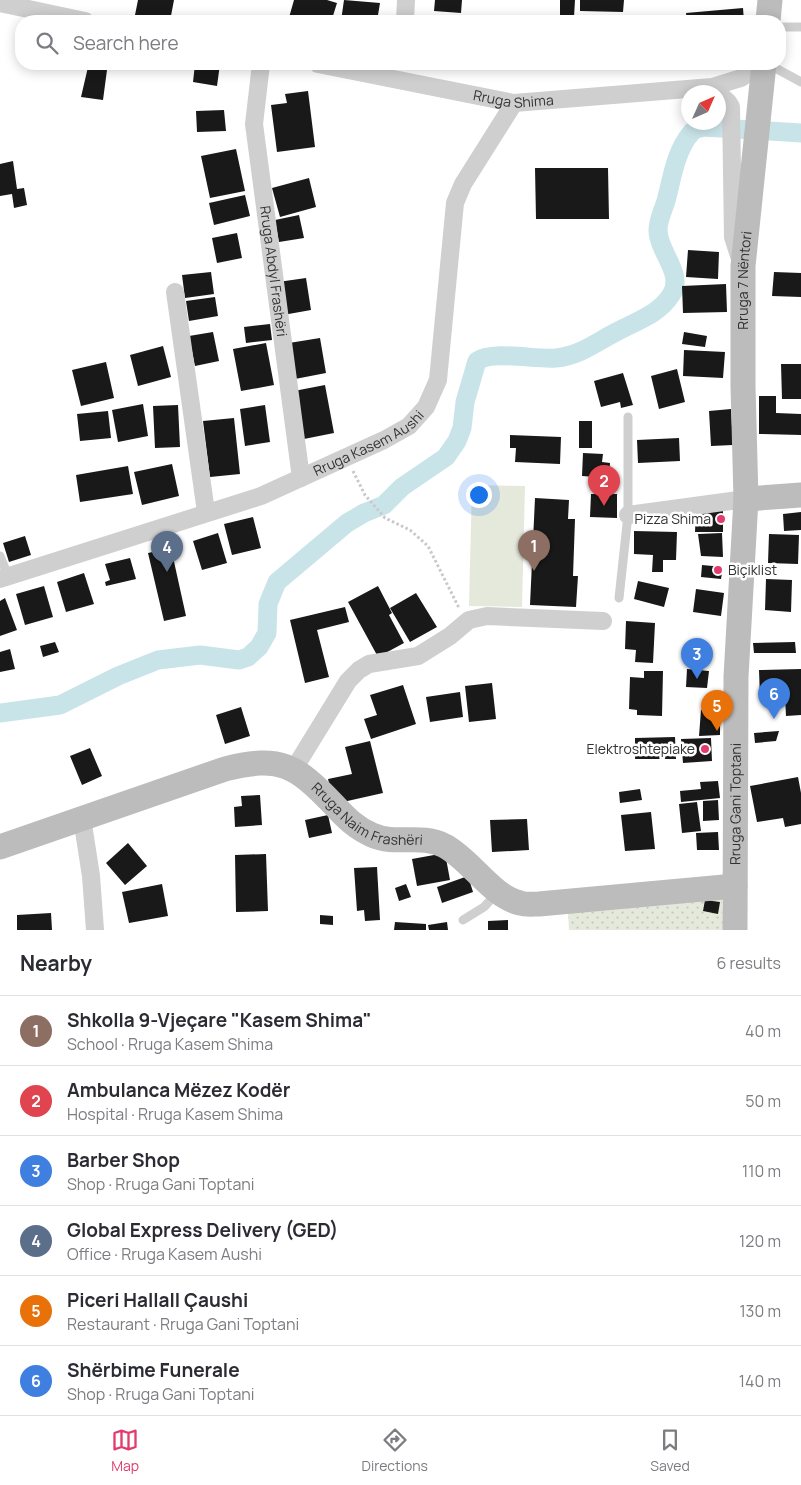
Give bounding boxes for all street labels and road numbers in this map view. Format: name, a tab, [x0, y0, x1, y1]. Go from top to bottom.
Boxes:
street label: Rruga Shima	[472, 85, 554, 112]
street label: Rruga Abdyl Frashëri	[256, 205, 292, 338]
street label: Rruga 7 Nëntori	[733, 230, 756, 330]
street label: Rruga Kasem Aushi	[310, 406, 428, 480]
street label: Rruga Gani Toptani	[725, 743, 745, 865]
street label: Rruga Naim Frashëri	[308, 778, 423, 849]

